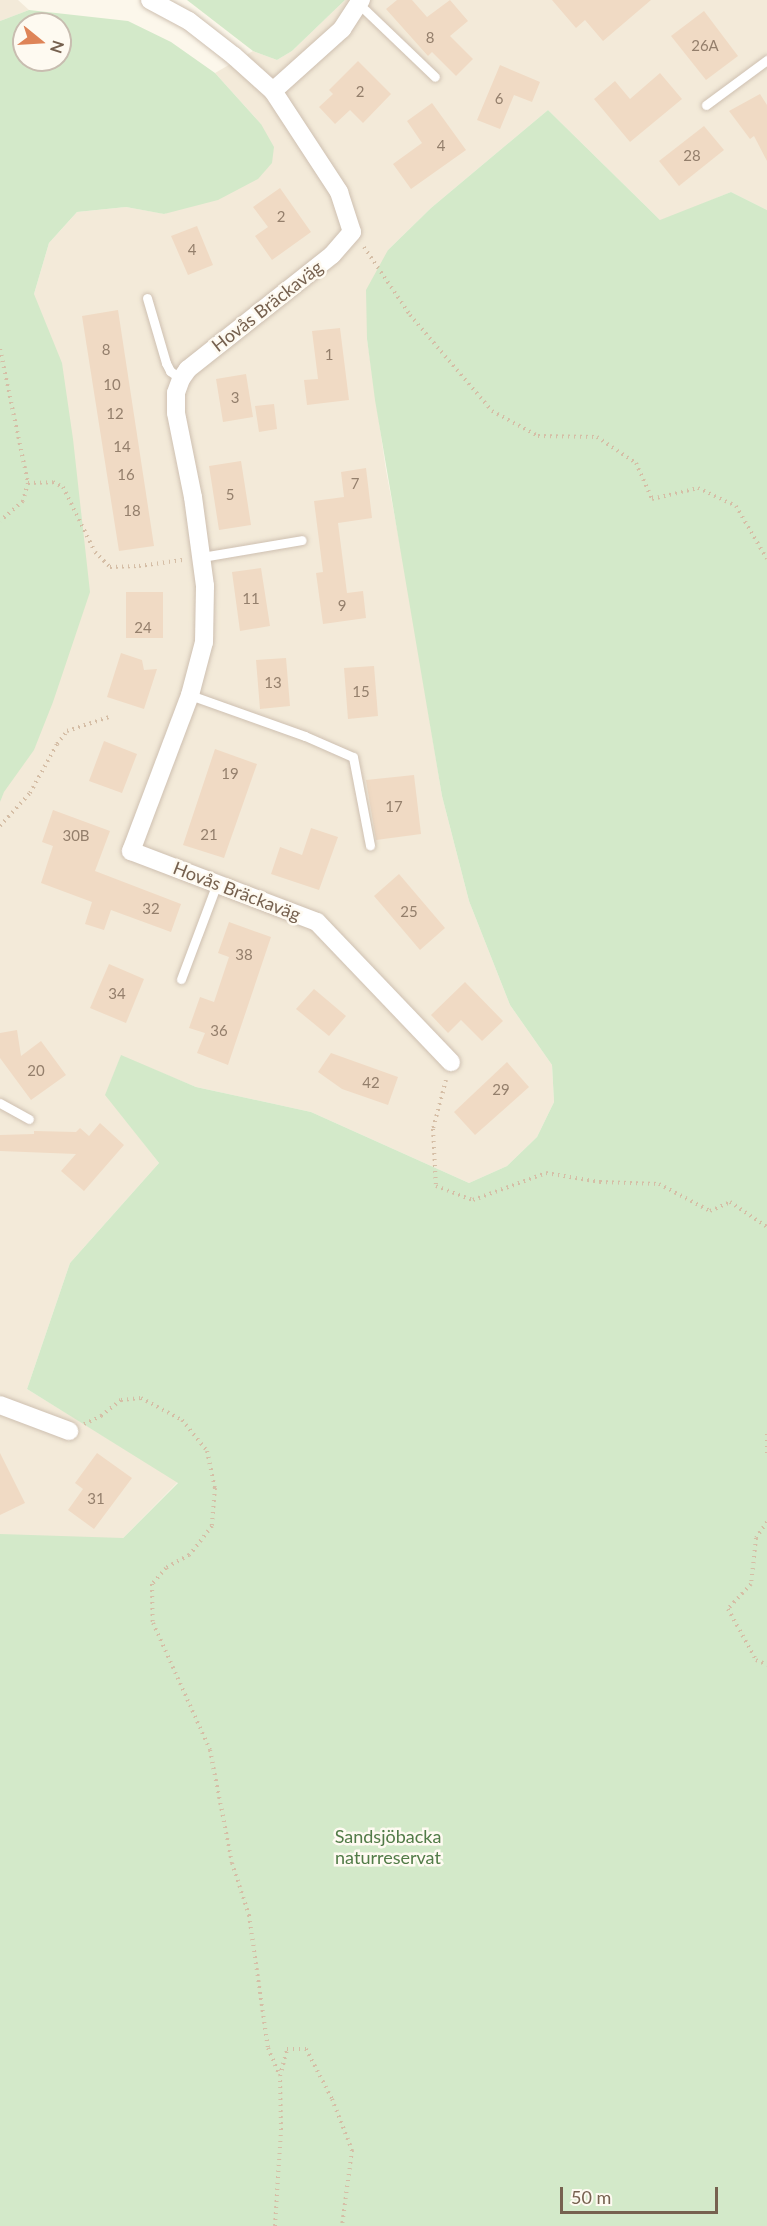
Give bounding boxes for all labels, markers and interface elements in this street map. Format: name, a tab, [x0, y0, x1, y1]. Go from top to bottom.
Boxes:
north arrow	[12, 12, 72, 72]
house number: 8	[426, 29, 434, 47]
house number: 26A	[691, 37, 719, 55]
text: N	[47, 38, 69, 56]
house number: 2	[356, 83, 364, 101]
house number: 6	[495, 90, 503, 108]
house number: 4	[437, 137, 445, 155]
house number: 28	[683, 147, 701, 165]
house number: 2	[277, 208, 285, 226]
house number: 4	[188, 241, 196, 259]
street label: Hovås Bräckaväg	[207, 256, 327, 356]
house number: 8	[102, 341, 110, 359]
house number: 1	[325, 346, 333, 364]
house number: 10	[103, 376, 121, 394]
house number: 3	[231, 389, 239, 407]
house number: 12	[106, 405, 124, 423]
house number: 14	[113, 438, 131, 456]
house number: 16	[117, 466, 135, 484]
house number: 7	[351, 475, 359, 493]
house number: 5	[226, 486, 234, 504]
house number: 18	[123, 502, 141, 520]
house number: 11	[242, 590, 260, 608]
house number: 9	[338, 597, 346, 615]
house number: 24	[134, 619, 152, 637]
house number: 13	[264, 674, 282, 692]
house number: 15	[352, 683, 370, 701]
house number: 19	[221, 765, 239, 783]
house number: 17	[385, 798, 403, 816]
house number: 21	[200, 826, 218, 844]
house number: 30B	[62, 827, 90, 845]
street label: Hovås Bräckaväg	[170, 857, 304, 925]
house number: 32	[142, 900, 160, 918]
house number: 25	[400, 903, 418, 921]
house number: 38	[235, 946, 253, 964]
house number: 34	[108, 985, 126, 1003]
house number: 36	[210, 1022, 228, 1040]
house number: 20	[27, 1062, 45, 1080]
house number: 42	[362, 1074, 380, 1092]
house number: 29	[492, 1081, 510, 1099]
house number: 31	[87, 1490, 105, 1508]
park label: Sandsjöbacka naturreservat	[335, 1826, 441, 1868]
scale bar	[563, 2175, 720, 2213]
text: 50 m	[571, 2186, 611, 2208]

